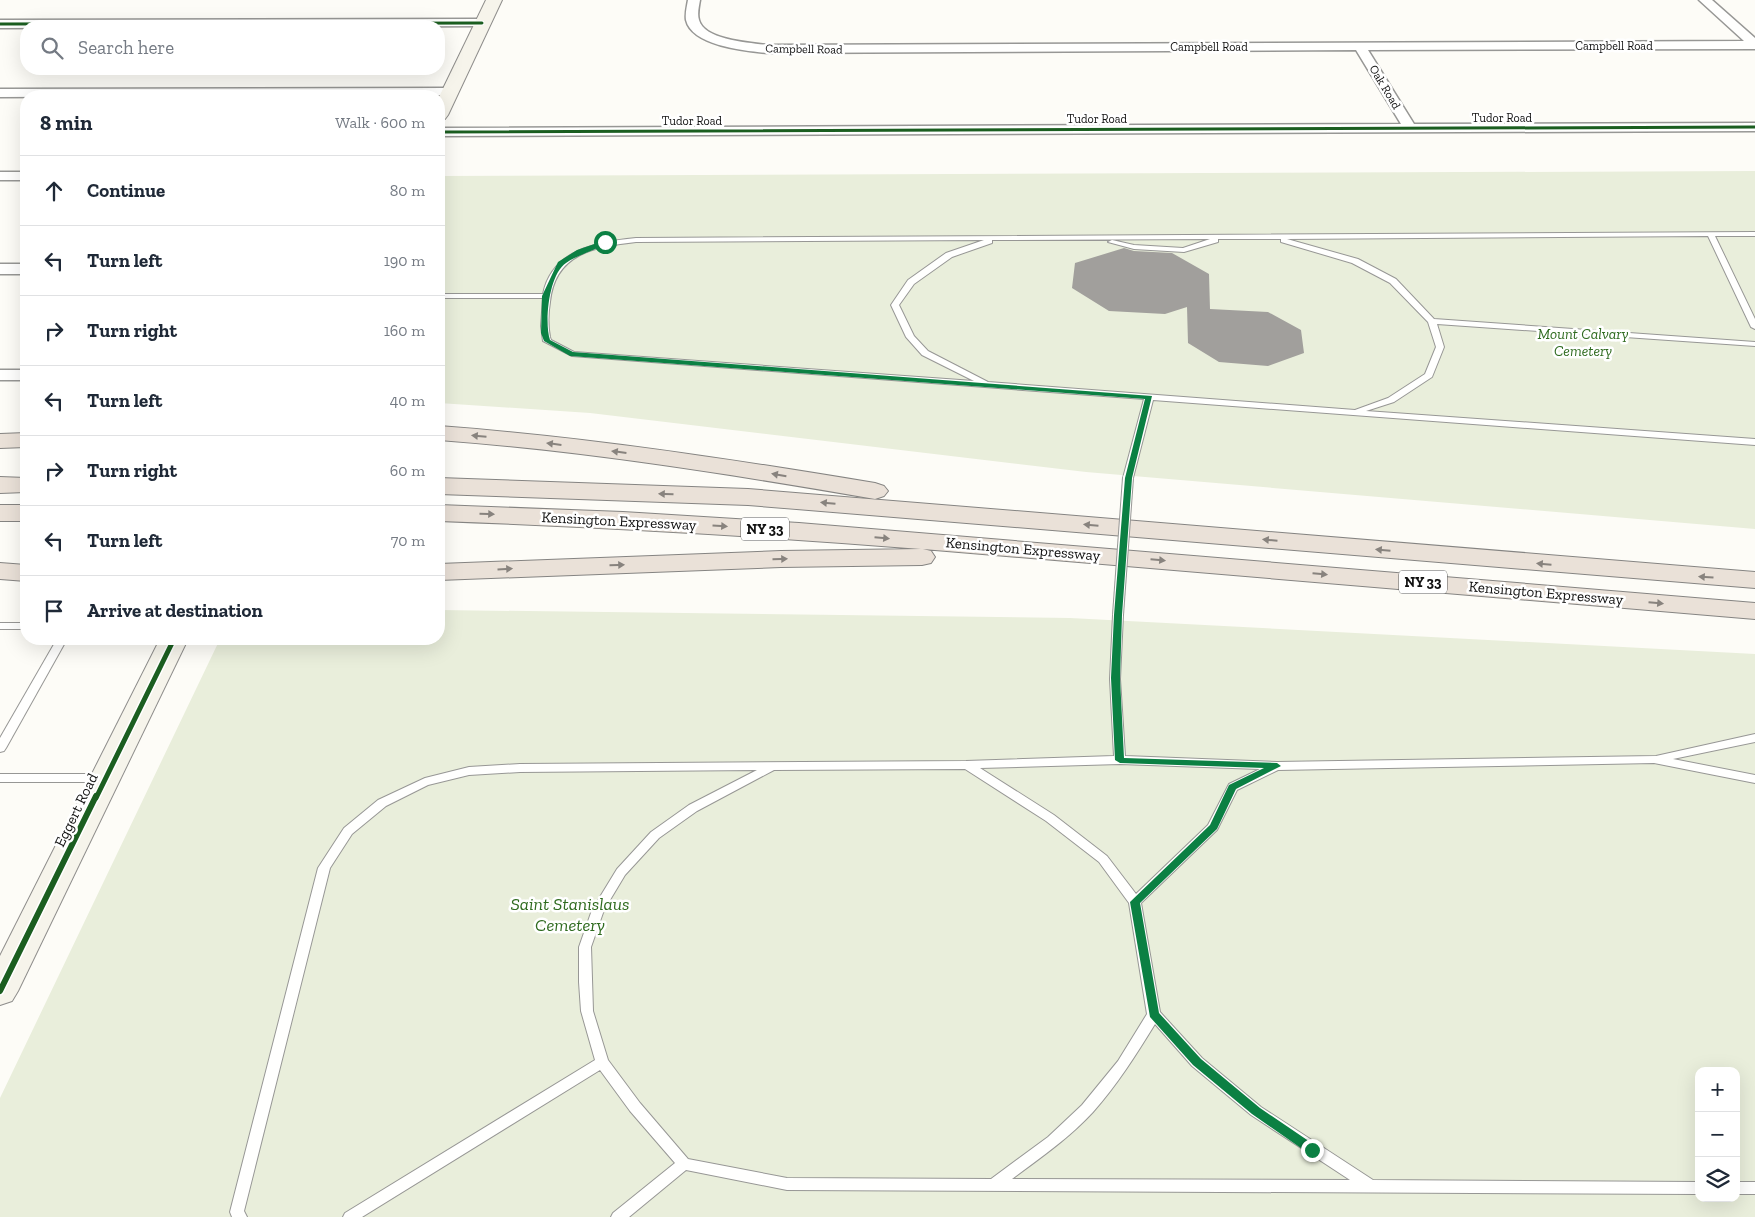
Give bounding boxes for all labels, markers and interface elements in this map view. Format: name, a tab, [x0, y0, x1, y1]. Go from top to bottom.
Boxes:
search box	[20, 20, 445, 75]
icon: search	[38, 34, 66, 62]
text: Search here	[78, 36, 174, 59]
street label: Campbell Road	[1575, 39, 1653, 53]
street label: Campbell Road	[1170, 40, 1248, 54]
street label: Campbell Road	[765, 41, 843, 57]
street label: Oak Road	[1366, 62, 1404, 112]
text: 8 min	[40, 110, 92, 135]
street label: Tudor Road	[1472, 111, 1533, 125]
street label: Tudor Road	[1067, 112, 1128, 126]
text: Walk · 600 m	[335, 113, 425, 132]
street label: Tudor Road	[662, 114, 723, 128]
icon: ahead	[40, 177, 68, 205]
text: Continue	[87, 179, 165, 202]
text: 80 m	[390, 181, 425, 200]
route start	[594, 231, 617, 254]
icon: left	[40, 247, 68, 275]
text: Turn left	[87, 249, 162, 272]
text: 190 m	[384, 251, 425, 270]
icon: right	[40, 317, 68, 345]
text: Turn right	[87, 319, 177, 342]
text: 160 m	[384, 321, 425, 340]
park label: Mount Calvary Cemetery	[1537, 325, 1629, 360]
icon: left	[40, 387, 68, 415]
text: Turn left	[87, 389, 162, 412]
text: 40 m	[390, 391, 425, 410]
one-way arrow	[471, 432, 487, 440]
one-way arrow	[545, 440, 561, 448]
one-way arrow	[611, 448, 627, 456]
icon: right	[40, 457, 68, 485]
text: Turn right	[87, 459, 177, 482]
text: 60 m	[390, 461, 425, 480]
one-way arrow	[771, 470, 787, 478]
one-way arrow	[658, 490, 674, 498]
one-way arrow	[820, 499, 836, 507]
street label: Kensington Expressway	[541, 508, 697, 534]
one-way arrow	[480, 511, 496, 519]
road number: NY 33	[741, 518, 789, 540]
one-way arrow	[1082, 521, 1098, 529]
one-way arrow	[712, 523, 728, 531]
icon: left	[40, 527, 68, 555]
text: Turn left	[87, 529, 162, 552]
text: 70 m	[391, 531, 425, 550]
street label: Kensington Expressway	[945, 533, 1101, 565]
one-way arrow	[874, 534, 890, 542]
one-way arrow	[1262, 536, 1278, 544]
one-way arrow	[1374, 545, 1390, 553]
one-way arrow	[772, 555, 788, 563]
one-way arrow	[1150, 557, 1166, 565]
one-way arrow	[1536, 559, 1552, 567]
one-way arrow	[610, 560, 626, 568]
one-way arrow	[497, 565, 513, 573]
one-way arrow	[1312, 570, 1328, 578]
road number: NY 33	[1399, 570, 1447, 594]
one-way arrow	[1698, 573, 1714, 581]
street label: Kensington Expressway	[1468, 577, 1624, 609]
icon: arrive	[40, 597, 68, 625]
text: Arrive at destination	[87, 599, 263, 622]
one-way arrow	[1648, 599, 1664, 607]
street label: Eggert Road	[50, 769, 102, 850]
park label: Saint Stanislaus Cemetery	[510, 893, 630, 936]
map controls	[1695, 1067, 1740, 1202]
button: +	[1695, 1067, 1740, 1112]
button: −	[1695, 1112, 1740, 1157]
route end	[1301, 1139, 1324, 1162]
button: layers	[1695, 1157, 1740, 1202]

